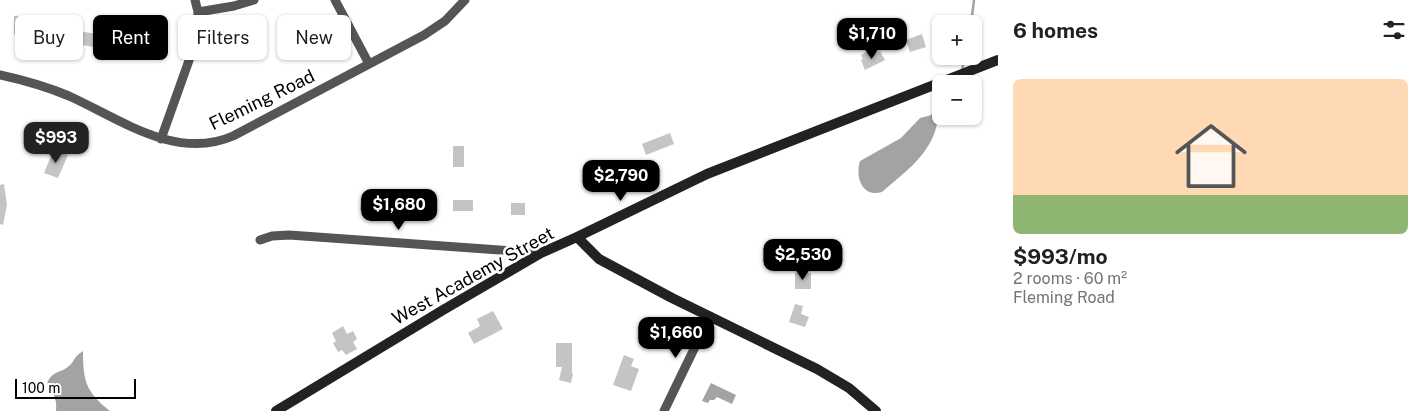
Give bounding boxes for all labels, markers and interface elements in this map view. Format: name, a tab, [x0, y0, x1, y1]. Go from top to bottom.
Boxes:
chip: Buy	[15, 15, 83, 60]
chip: Rent	[93, 15, 168, 60]
chip: Filters	[178, 15, 267, 60]
chip: New	[277, 15, 351, 60]
map controls	[932, 15, 982, 125]
button: +	[932, 15, 982, 65]
icon: filters	[1380, 16, 1408, 44]
pin: $1,710	[831, 18, 913, 60]
text: 6 homes	[1013, 18, 1098, 43]
text: $1,710	[848, 24, 896, 43]
street label: Fleming Road	[206, 65, 318, 134]
button: −	[932, 75, 982, 125]
icon: home	[1166, 111, 1256, 201]
pin: $993	[26, 121, 86, 164]
text: $993	[35, 128, 77, 147]
pin: $2,790	[580, 160, 662, 202]
text: $2,790	[594, 166, 648, 185]
pin: $1,680	[358, 188, 440, 231]
text: $1,680	[372, 195, 426, 214]
street label: West Academy Street	[388, 222, 557, 329]
pin: $2,530	[762, 238, 844, 281]
text: $993/mo	[1013, 244, 1108, 269]
text: $2,530	[774, 245, 832, 264]
text: 2 rooms · 60 m²	[1013, 269, 1127, 288]
text: Fleming Road	[1013, 288, 1115, 307]
pin: $1,660	[635, 316, 717, 359]
text: $1,660	[649, 323, 703, 342]
scale bar	[15, 376, 136, 399]
text: 100 m	[22, 380, 60, 396]

